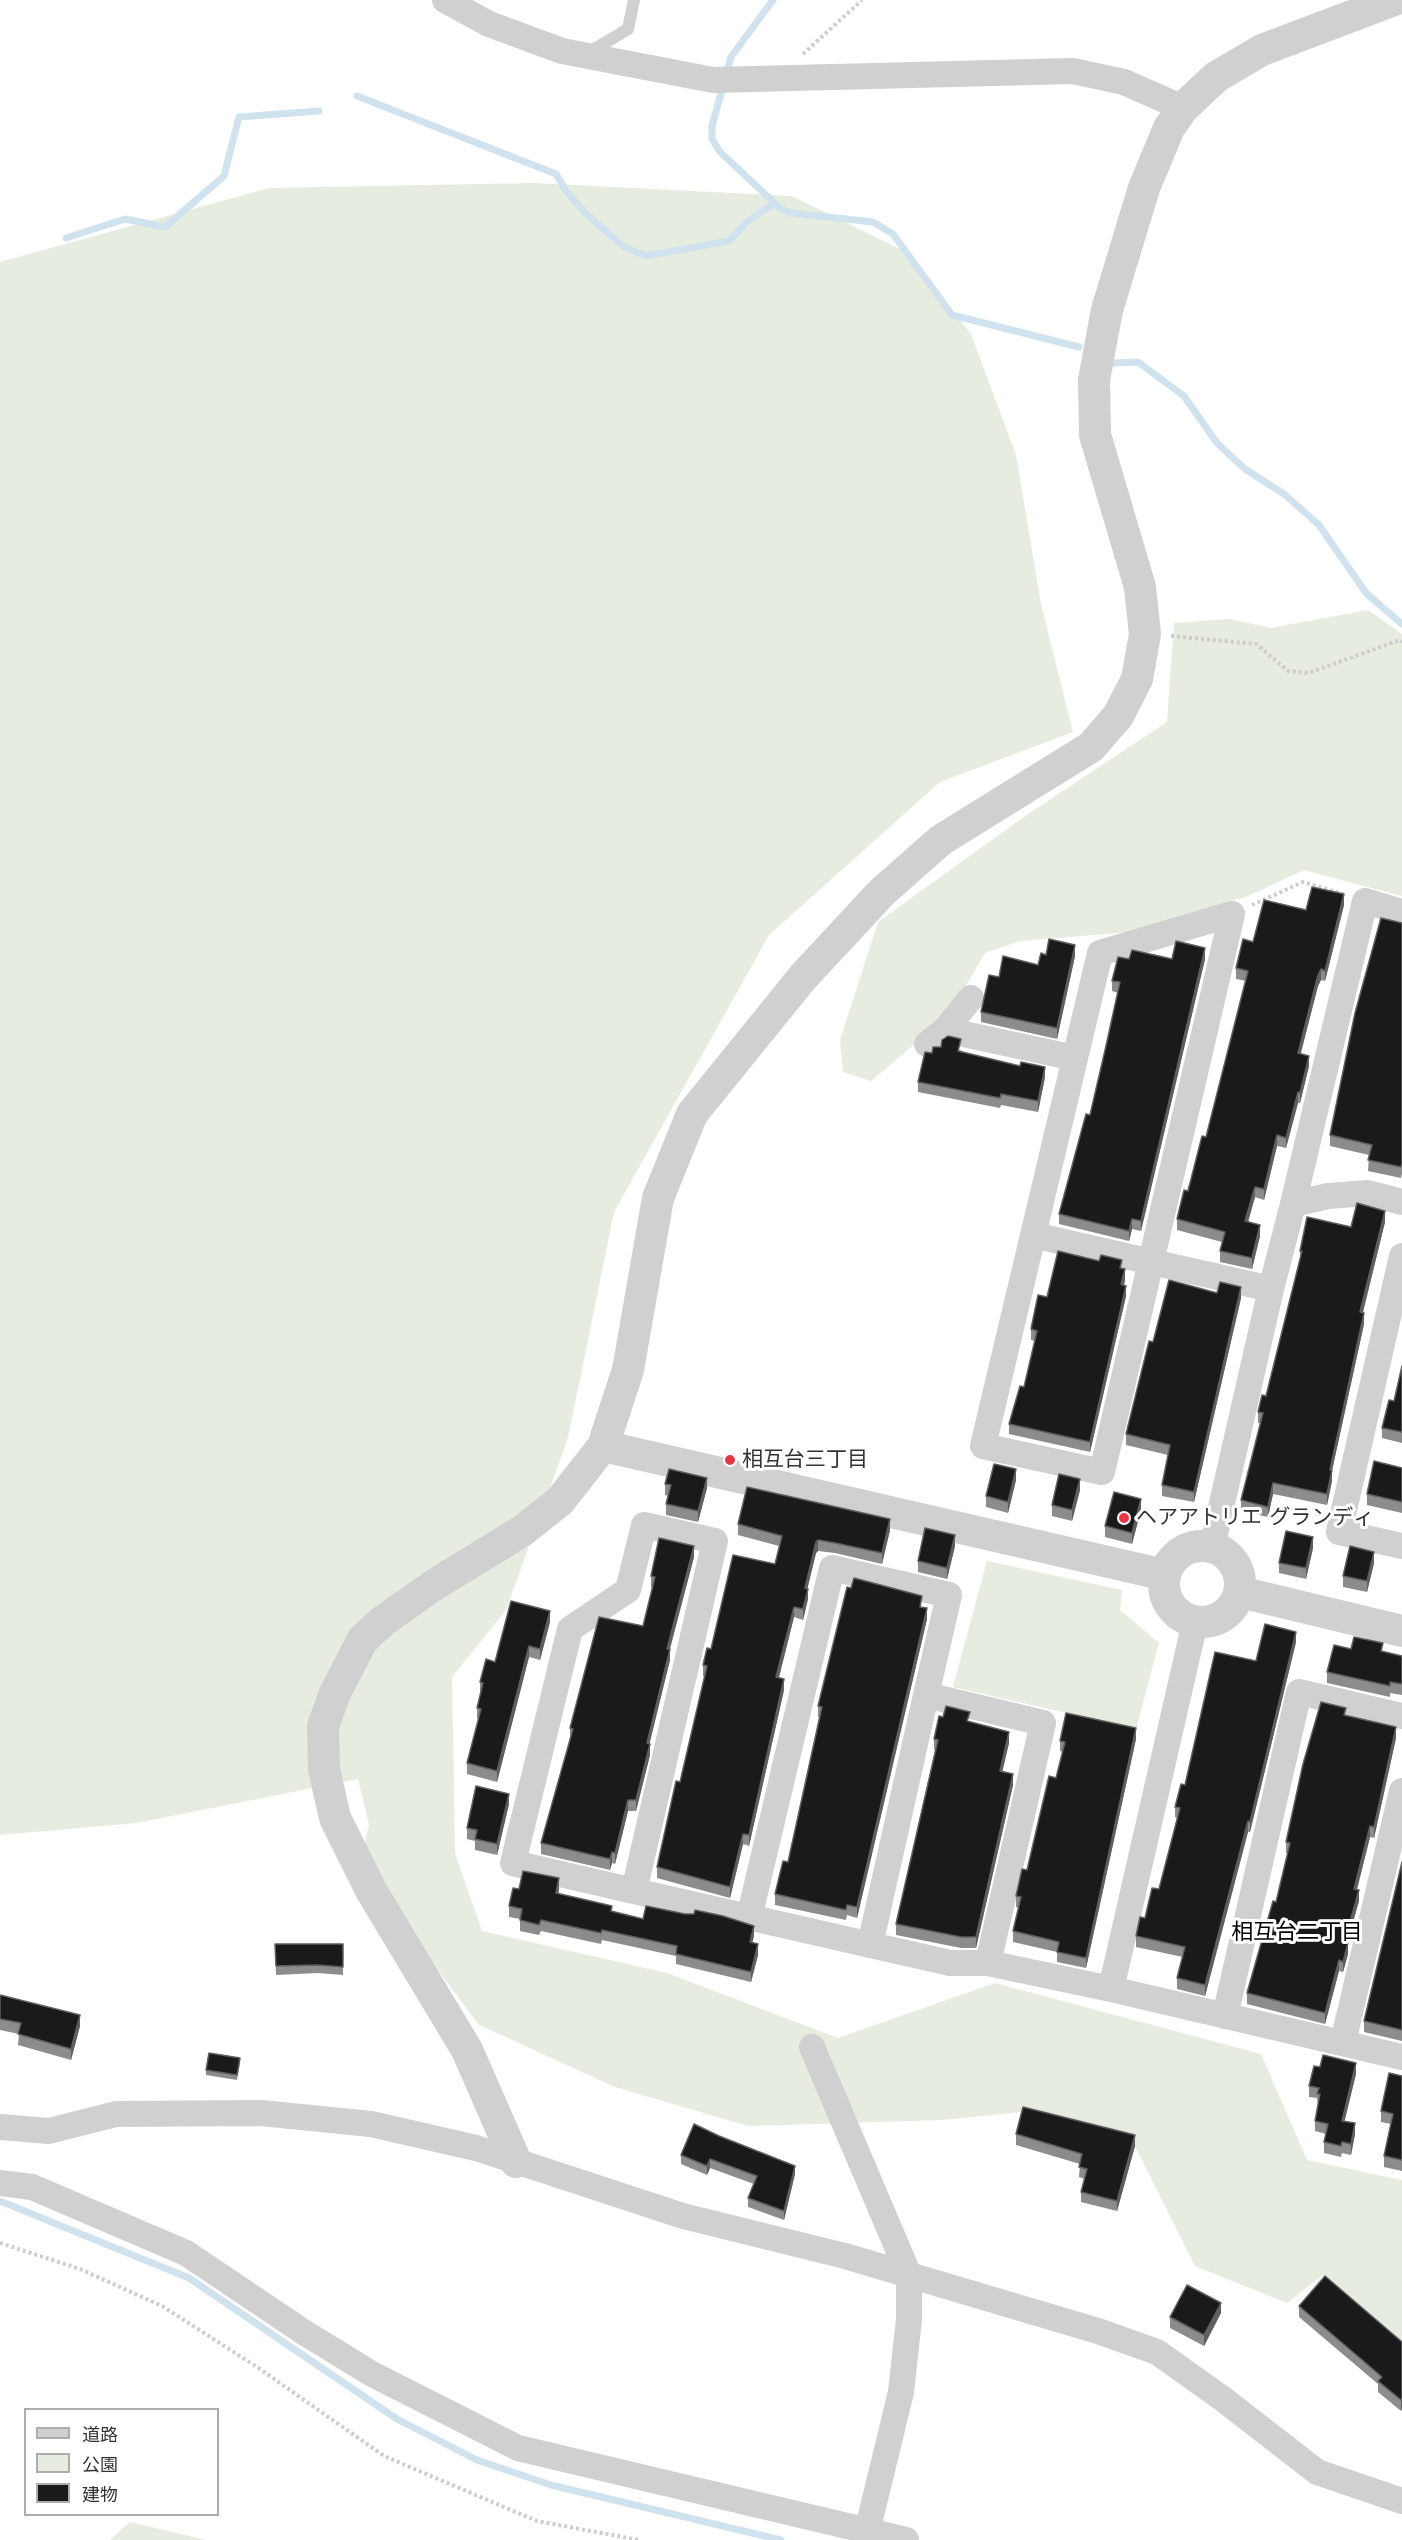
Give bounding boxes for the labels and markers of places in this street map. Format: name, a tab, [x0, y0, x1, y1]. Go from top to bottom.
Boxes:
place label: 相互台三丁目	[742, 1447, 868, 1473]
marker: 相互台三丁目	[723, 1453, 737, 1467]
place label: ヘアアトリエ グランディ	[1136, 1505, 1374, 1531]
marker: ヘアアトリエ グランディ	[1117, 1511, 1131, 1525]

